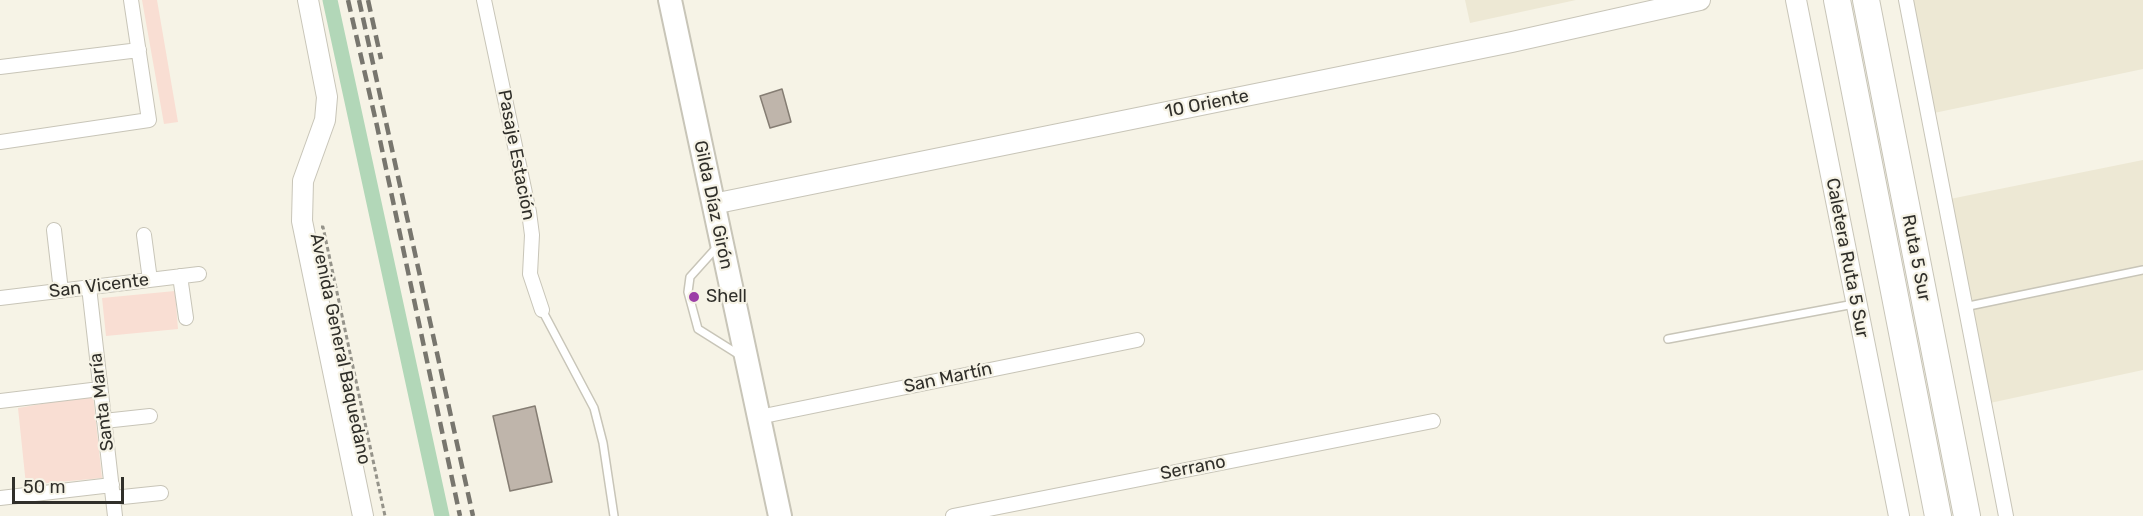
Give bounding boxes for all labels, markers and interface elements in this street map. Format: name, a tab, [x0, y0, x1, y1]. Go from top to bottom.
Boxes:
street label: 10 Oriente	[1163, 85, 1251, 123]
street label: Pasaje Estación	[493, 88, 539, 222]
street label: Gilda Díaz Girón	[689, 139, 737, 271]
street label: Caletera Ruta 5 Sur	[1821, 176, 1873, 340]
street label: Ruta 5 Sur	[1897, 213, 1935, 303]
street label: Avenida General Baquedano	[305, 231, 375, 467]
street label: San Vicente	[48, 269, 150, 303]
place label: Shell	[706, 286, 747, 308]
marker: Shell	[687, 290, 701, 304]
street label: Santa María	[85, 352, 119, 452]
street label: San Martín	[902, 358, 994, 398]
street label: Serrano	[1159, 451, 1227, 485]
scale bar	[15, 465, 128, 503]
text: 50 m	[23, 476, 66, 498]

